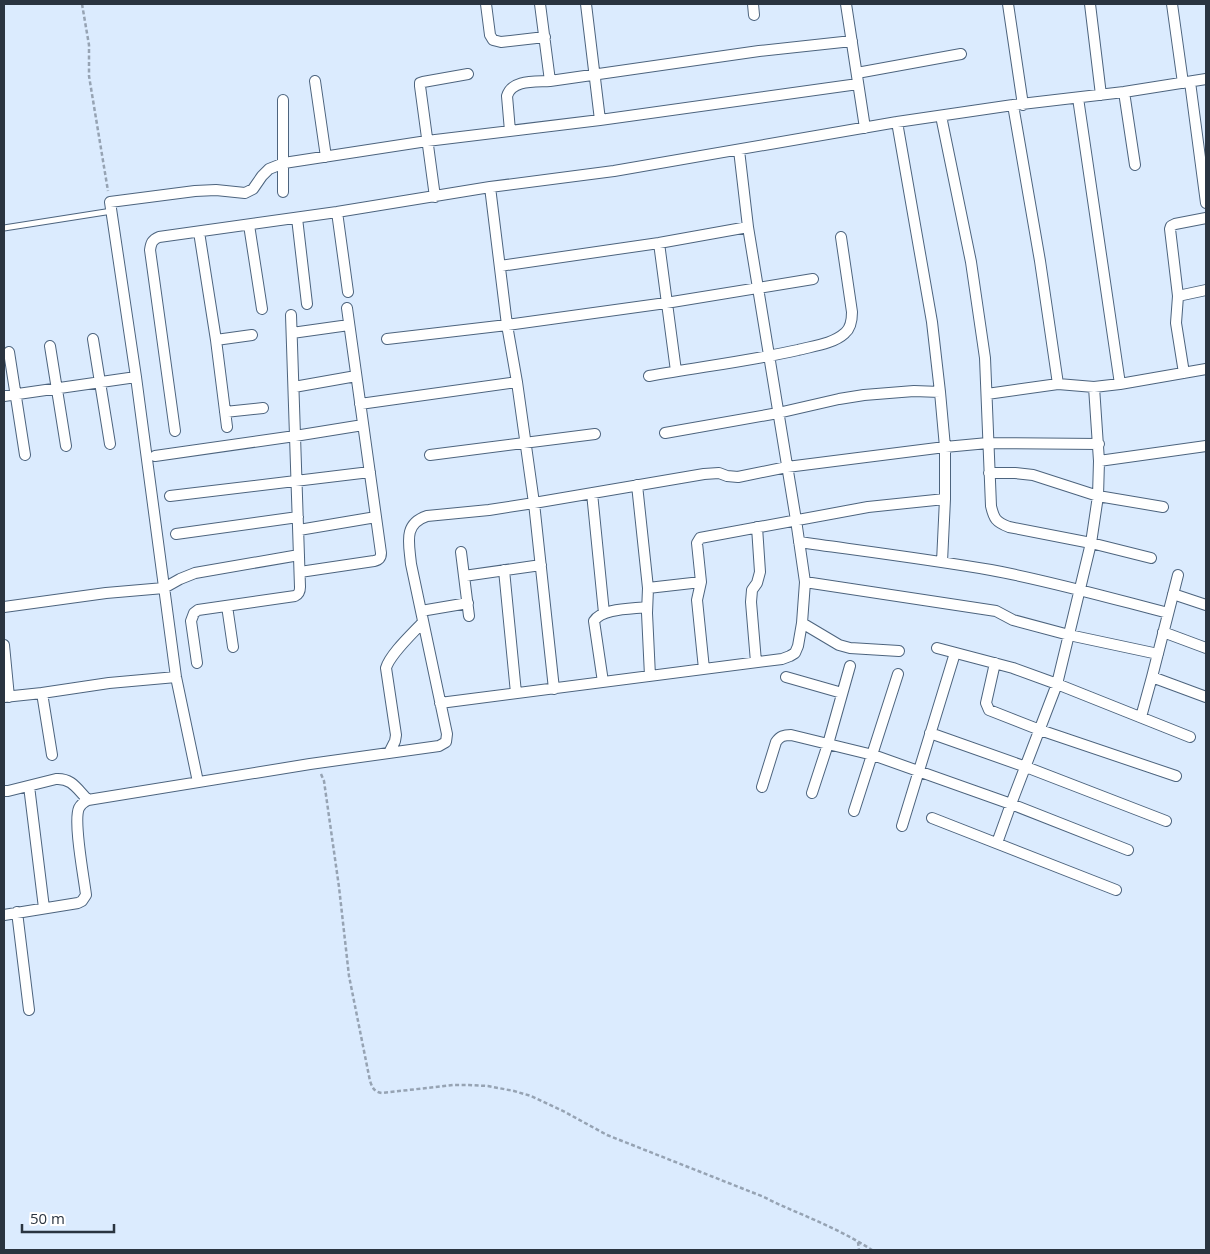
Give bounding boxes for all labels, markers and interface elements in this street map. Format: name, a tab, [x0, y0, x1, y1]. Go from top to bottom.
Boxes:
scale bar	[22, 1202, 115, 1234]
text: 50 m	[30, 1208, 65, 1228]

